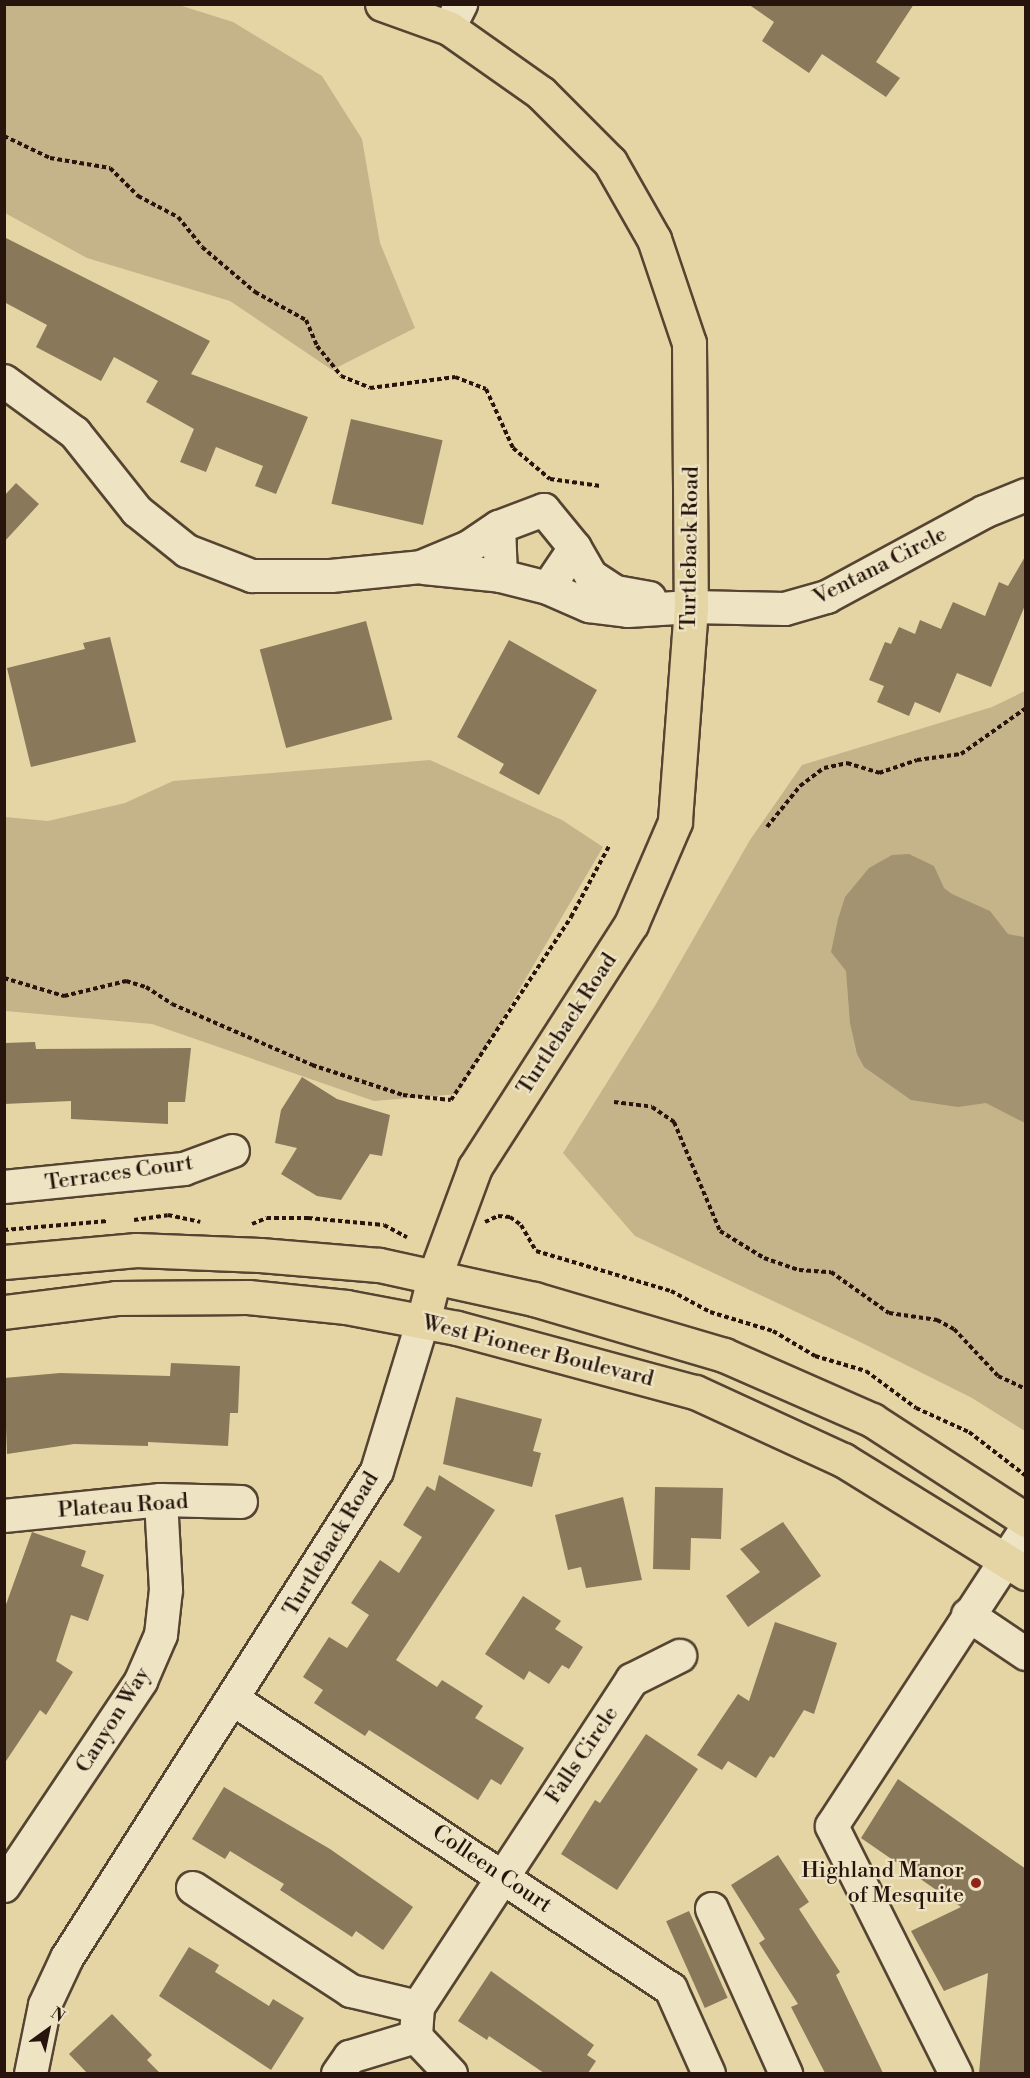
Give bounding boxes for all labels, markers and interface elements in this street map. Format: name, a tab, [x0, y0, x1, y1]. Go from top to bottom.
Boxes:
street label: Turtleback Road	[675, 466, 705, 630]
street label: Ventana Circle	[809, 521, 951, 611]
street label: Turtleback Road	[511, 948, 623, 1100]
street label: Terraces Court	[43, 1150, 195, 1196]
street label: West Pioneer Boulevard	[420, 1309, 656, 1393]
street label: Turtleback Road	[278, 1467, 384, 1621]
street label: Plateau Road	[57, 1488, 189, 1524]
street label: Canyon Way	[70, 1662, 156, 1778]
street label: Falls Circle	[540, 1701, 624, 1809]
street label: Colleen Court	[427, 1819, 557, 1919]
place label: Highland Manor of Mesquite	[801, 1857, 964, 1909]
marker: Highland Manor of Mesquite	[969, 1876, 983, 1890]
north arrow	[18, 2000, 78, 2060]
text: N	[47, 2003, 69, 2027]

